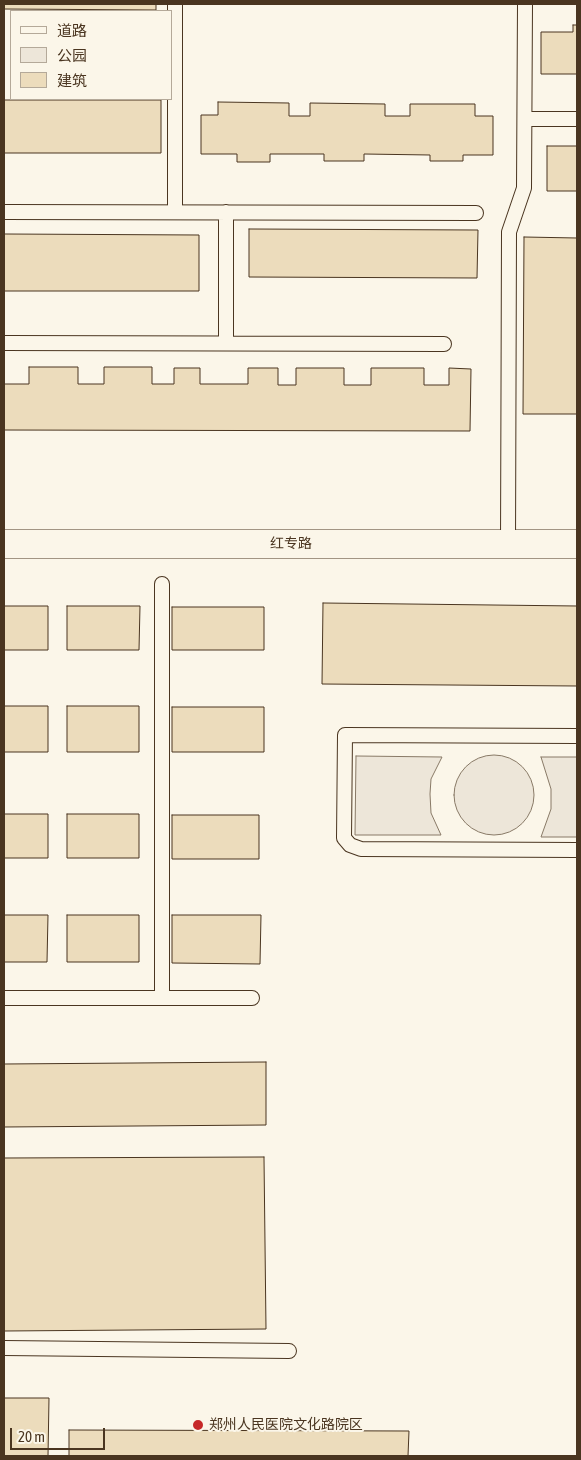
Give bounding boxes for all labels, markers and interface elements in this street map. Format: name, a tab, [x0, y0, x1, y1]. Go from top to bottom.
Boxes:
legend	[10, 10, 172, 100]
text: 道路	[57, 22, 87, 39]
text: 公园	[57, 47, 87, 64]
text: 建筑	[57, 72, 87, 89]
street label: 红专路	[270, 536, 312, 552]
place label: 郑州人民医院文化路院区	[209, 1417, 363, 1433]
scale bar	[12, 1418, 108, 1450]
marker: 郑州人民医院文化路院区	[191, 1418, 205, 1432]
text: 20 m	[18, 1428, 45, 1445]

